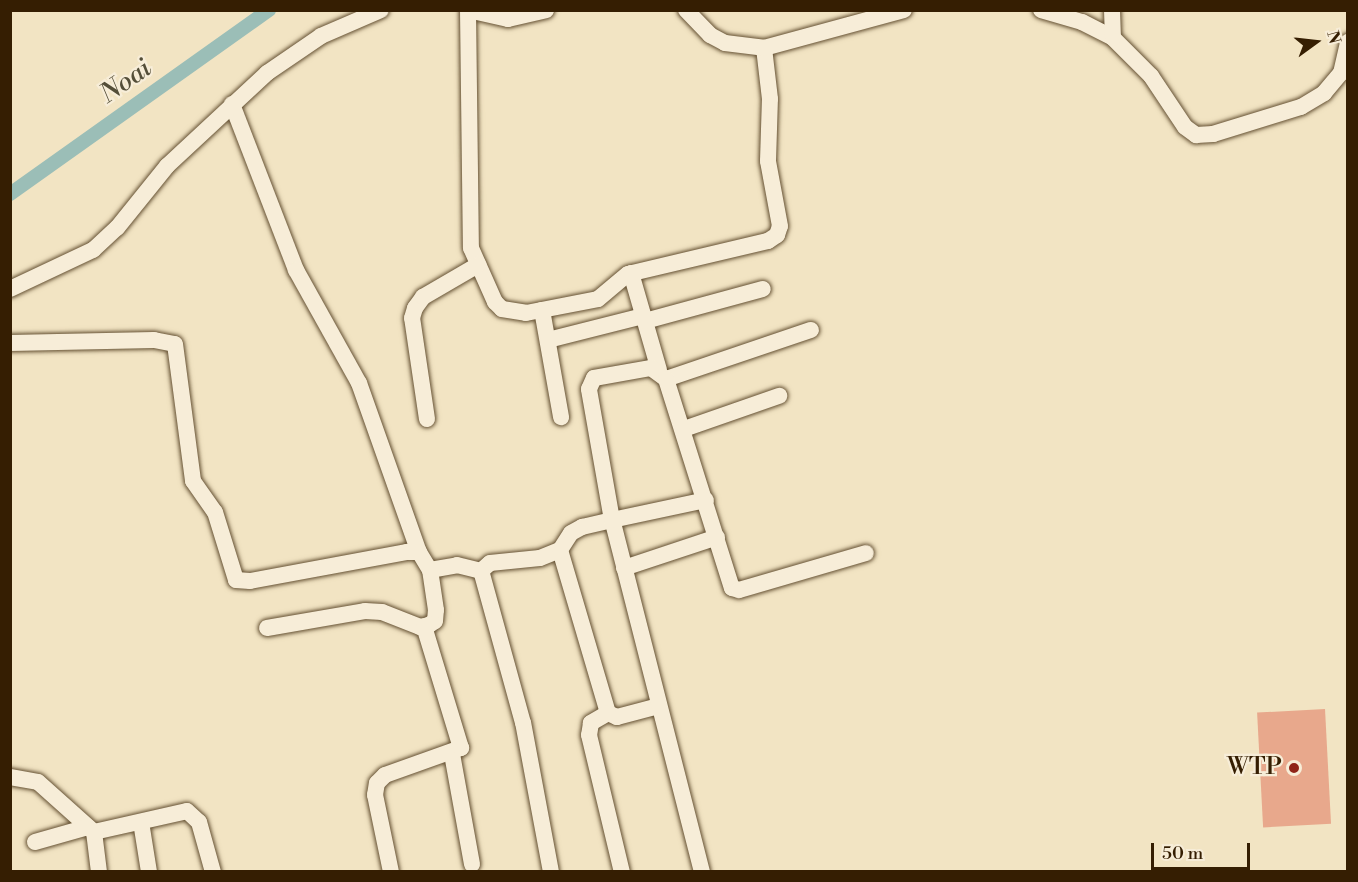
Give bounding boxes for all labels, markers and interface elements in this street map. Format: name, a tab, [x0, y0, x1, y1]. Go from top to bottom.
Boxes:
north arrow	[1286, 12, 1346, 72]
text: N	[1322, 29, 1345, 46]
water label: Noai	[94, 53, 158, 111]
place label: WTP	[1227, 754, 1282, 782]
marker: WTP	[1287, 761, 1301, 775]
scale bar	[1154, 831, 1253, 869]
text: 50 m	[1162, 842, 1203, 865]

